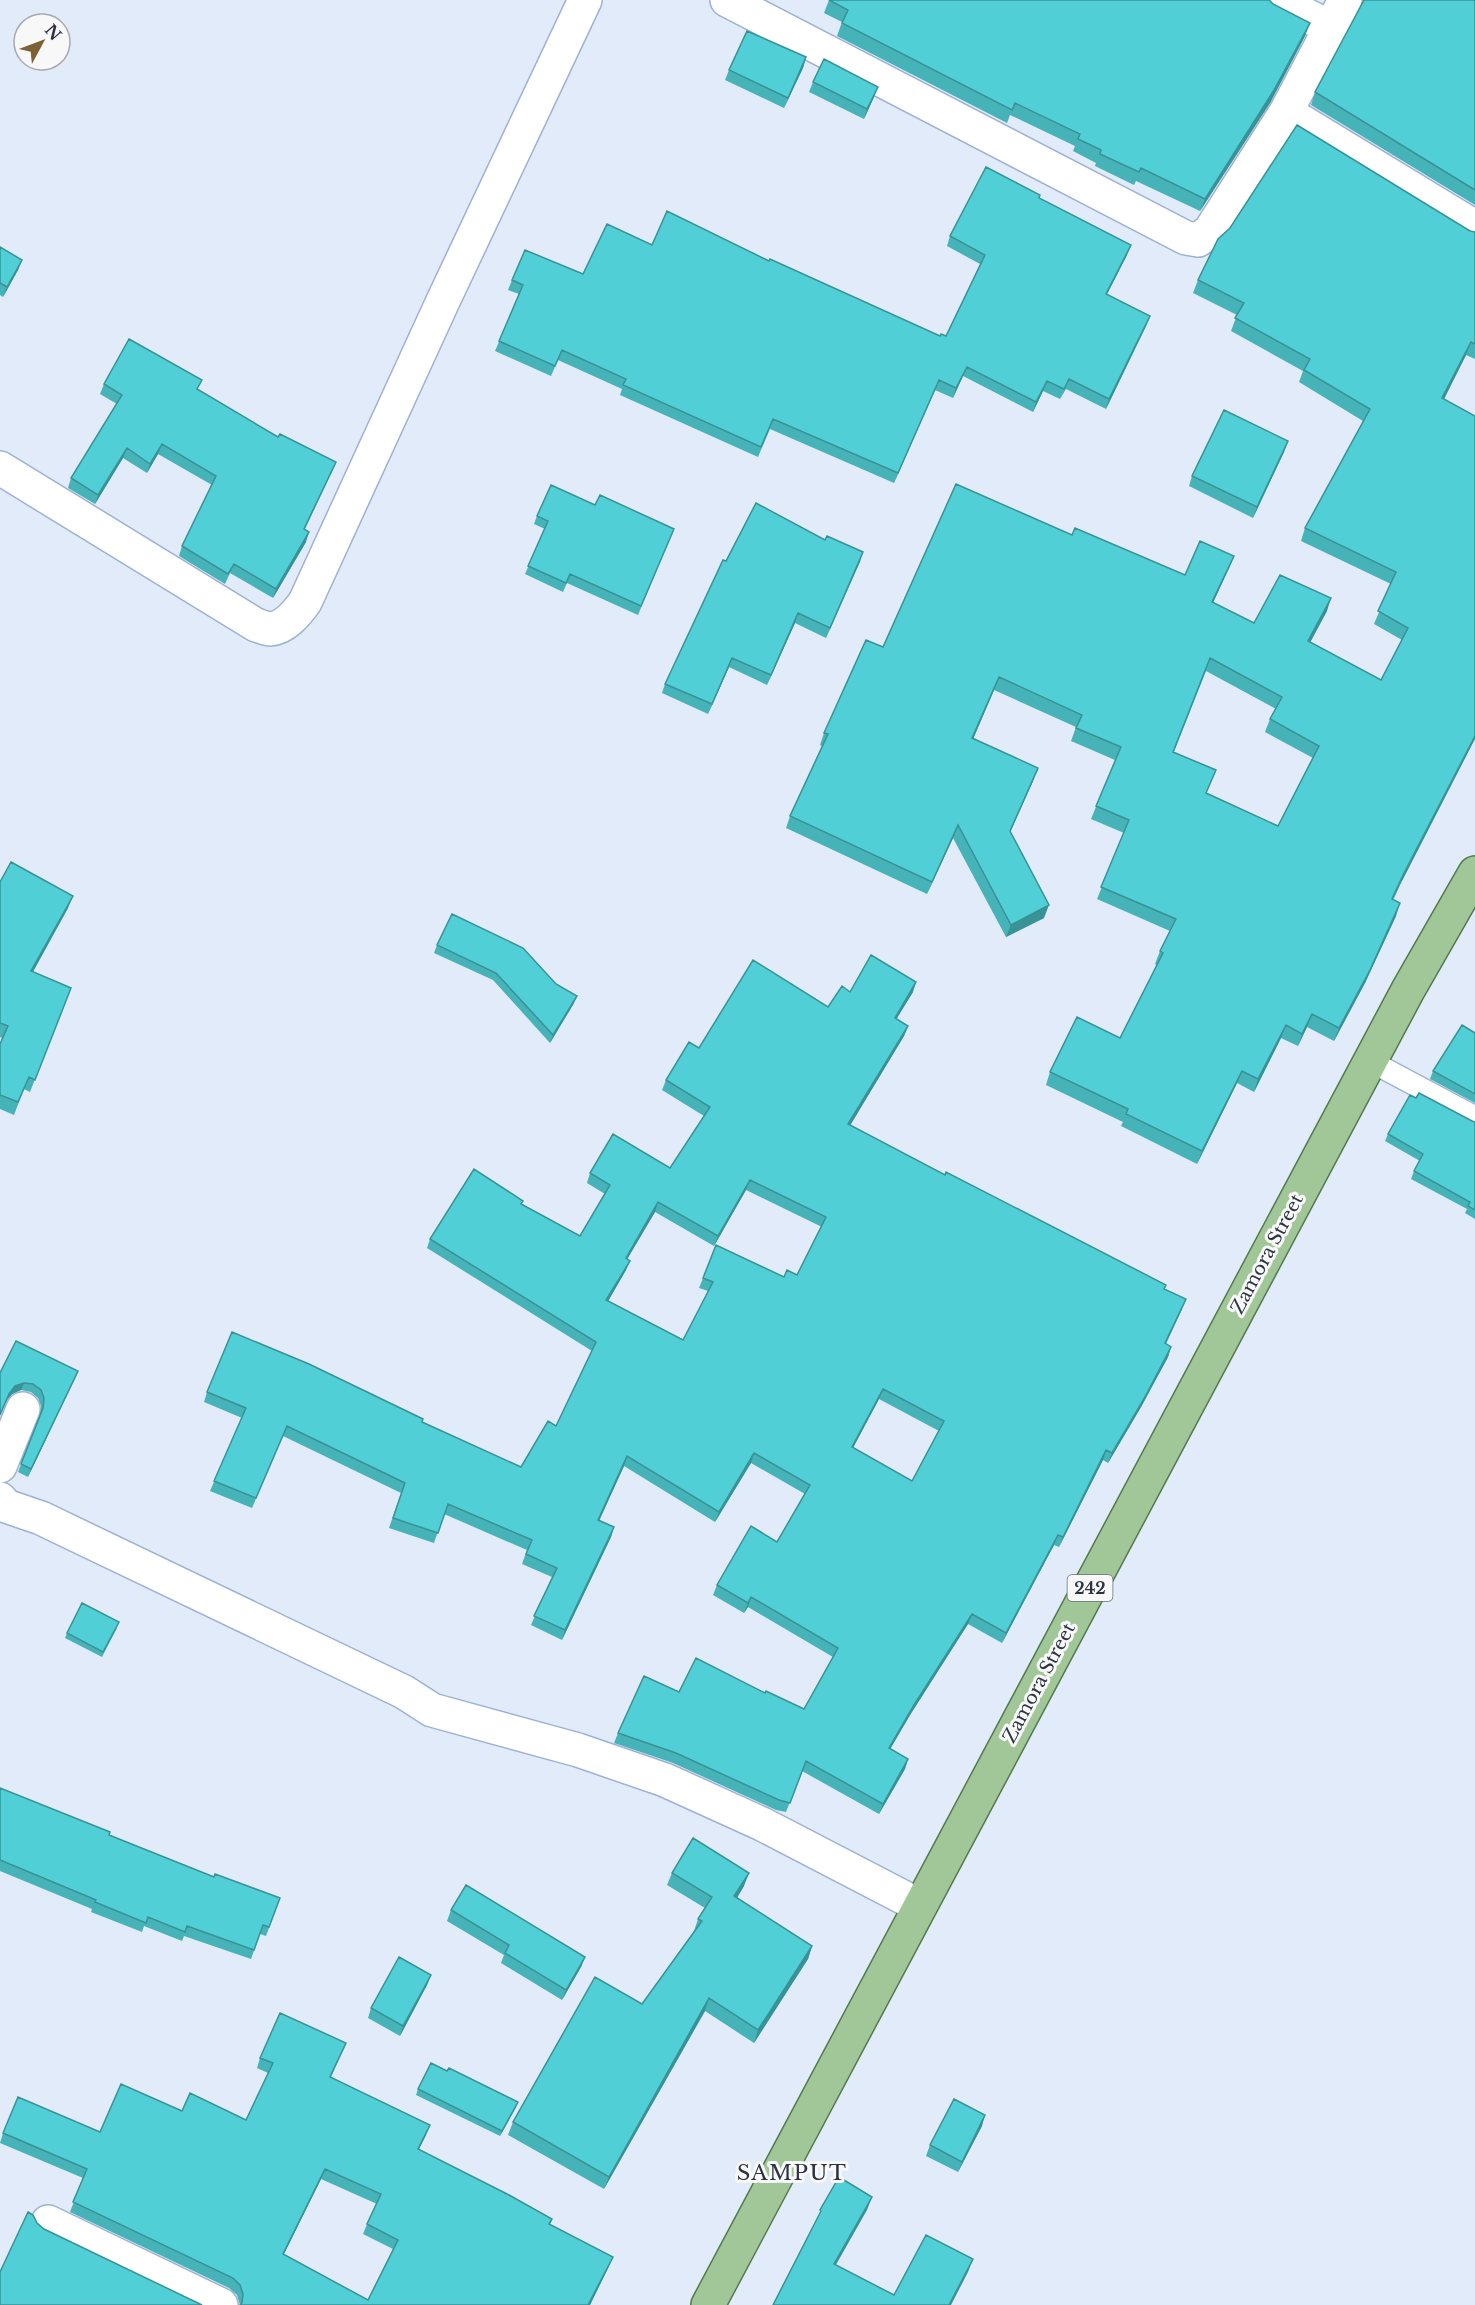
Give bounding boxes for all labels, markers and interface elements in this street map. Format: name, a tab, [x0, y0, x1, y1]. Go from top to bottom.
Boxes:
north arrow	[12, 12, 72, 72]
text: N	[41, 20, 66, 44]
street label: Zamora Street	[1226, 1190, 1308, 1318]
road number: 242	[1068, 1575, 1112, 1601]
street label: Zamora Street	[998, 1619, 1080, 1747]
district label: SAMPUT	[737, 2160, 847, 2186]

